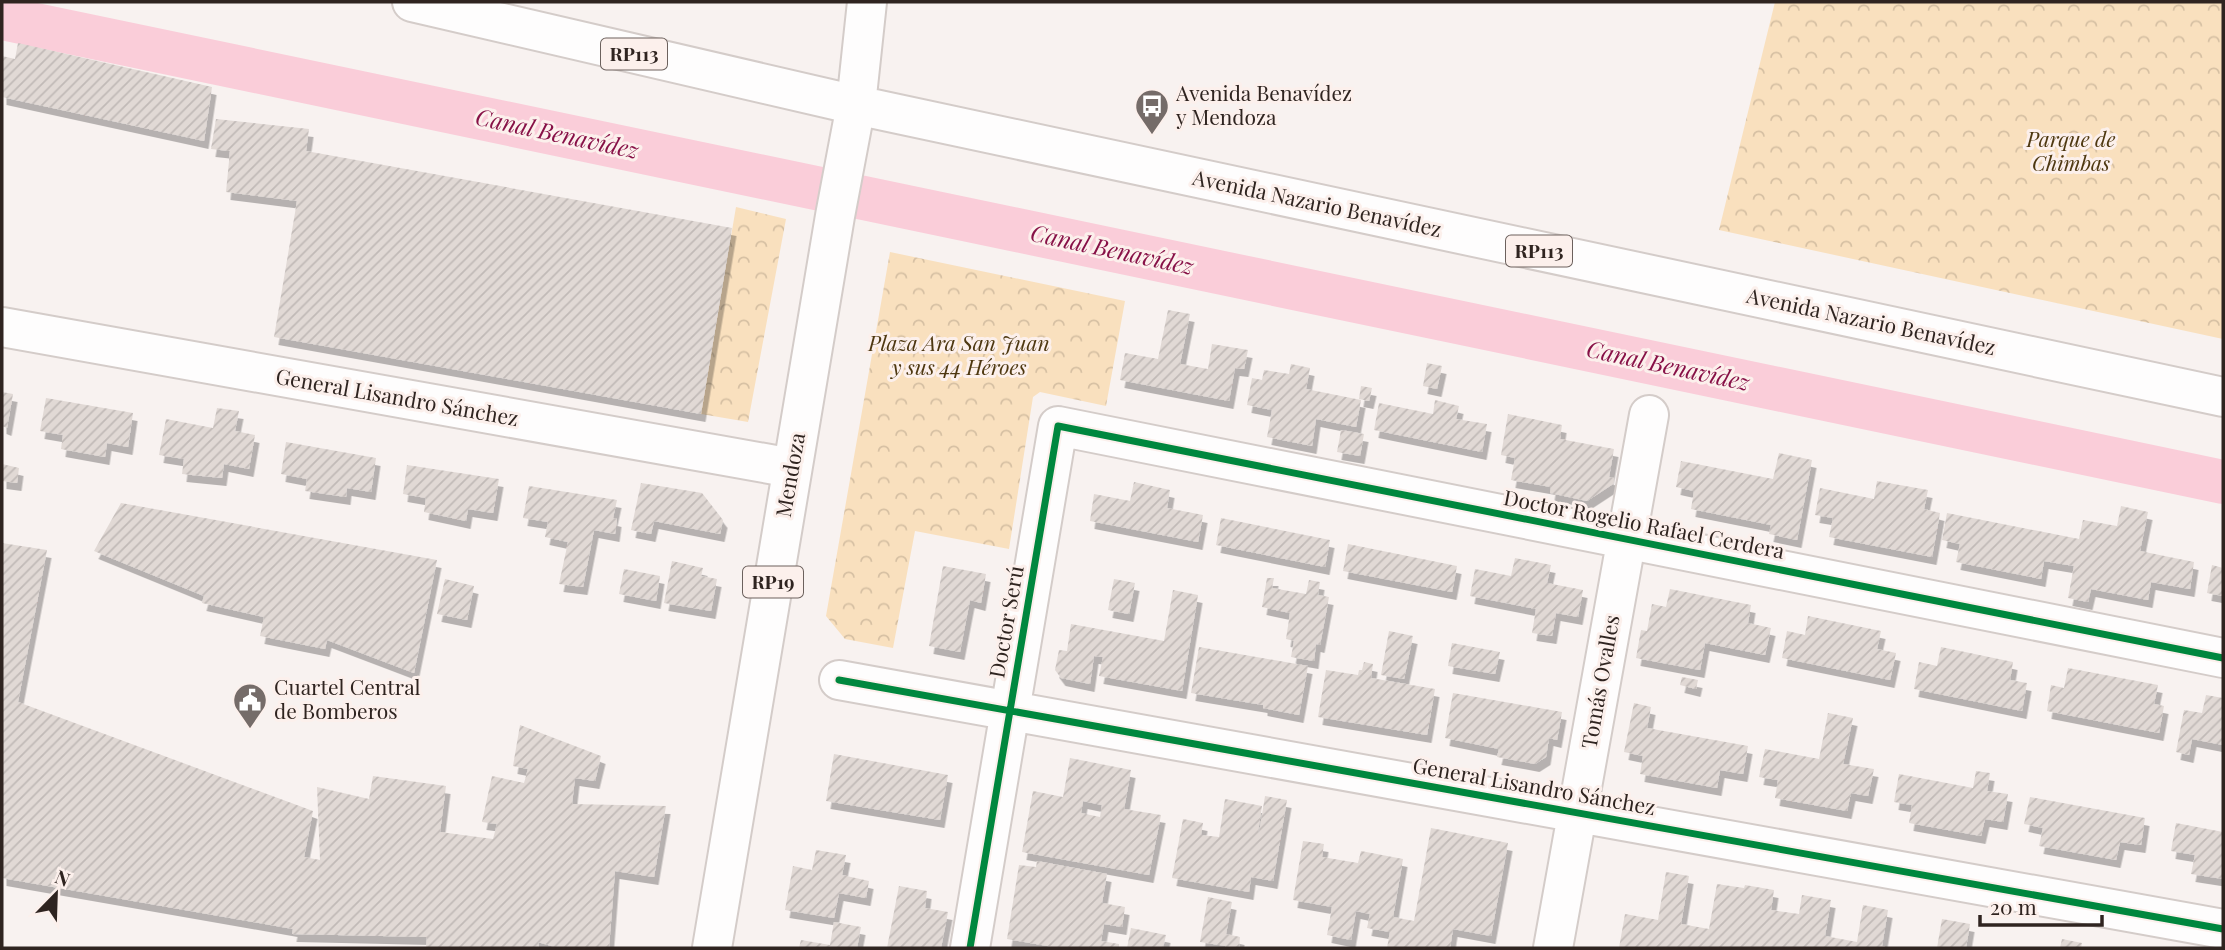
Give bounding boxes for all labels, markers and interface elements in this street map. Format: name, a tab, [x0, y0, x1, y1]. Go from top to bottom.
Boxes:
road number: RP113	[601, 38, 667, 70]
place label: Avenida Benavídez y Mendoza	[1175, 78, 1352, 130]
bus stop icon: Avenida Benavídez y Mendoza	[1133, 87, 1171, 136]
water label: Canal Benavídez	[473, 100, 642, 165]
park label: Parque de Chimbas	[2026, 124, 2115, 176]
street label: Avenida Nazario Benavídez	[1189, 162, 1444, 242]
water label: Canal Benavídez	[1028, 216, 1197, 281]
road number: RP113	[1506, 235, 1572, 266]
street label: Avenida Nazario Benavídez	[1743, 280, 1998, 360]
park label: Plaza Ara San Juan y sus 44 Héroes	[867, 328, 1050, 380]
water label: Canal Benavídez	[1584, 332, 1753, 397]
street label: General Lisandro Sánchez	[274, 361, 521, 431]
street label: Mendoza	[768, 430, 810, 519]
street label: Doctor Rogelio Rafael Cerdera	[1502, 482, 1788, 564]
street label: Doctor Serú	[981, 563, 1029, 680]
road number: RP19	[743, 566, 803, 597]
street label: Tomás Ovalles	[1573, 613, 1625, 751]
place label: Cuartel Central de Bomberos	[274, 672, 421, 724]
public building icon: Cuartel Central de Bomberos	[231, 681, 269, 730]
street label: General Lisandro Sánchez	[1411, 750, 1658, 820]
north arrow	[21, 859, 91, 929]
text: N	[52, 863, 75, 892]
scale bar	[1980, 884, 2102, 928]
text: 20 m	[1990, 892, 2037, 920]

